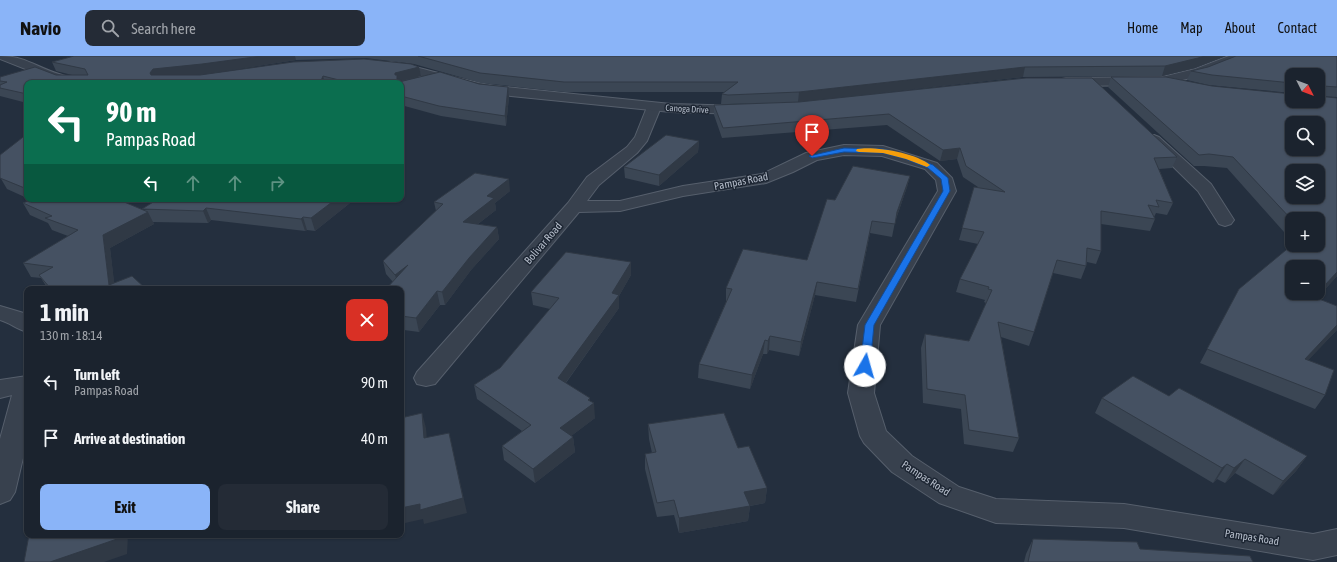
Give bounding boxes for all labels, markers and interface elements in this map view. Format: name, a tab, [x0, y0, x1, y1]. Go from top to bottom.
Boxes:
search box	[85, 10, 365, 46]
text: Navio	[20, 17, 61, 39]
icon: search	[99, 17, 121, 39]
text: Search here	[131, 20, 196, 37]
text: Home	[1127, 20, 1158, 36]
text: Map	[1180, 20, 1203, 36]
text: About	[1225, 20, 1256, 36]
text: Contact	[1278, 20, 1317, 36]
north arrow	[1285, 68, 1325, 108]
map controls	[1285, 68, 1325, 300]
icon: left	[40, 96, 92, 148]
text: 90 m	[106, 96, 156, 128]
street label: Canoga Drive	[665, 103, 709, 115]
pin	[795, 115, 829, 156]
button: search	[1285, 116, 1325, 156]
icon: arrive	[801, 121, 823, 143]
text: Pampas Road	[106, 129, 196, 150]
button: layers	[1285, 164, 1325, 204]
street label: Pampas Road	[713, 170, 769, 192]
icon: left	[140, 172, 162, 194]
icon: ahead	[182, 172, 204, 194]
icon: ahead	[224, 172, 246, 194]
icon: right	[266, 172, 288, 194]
button: +	[1285, 212, 1325, 252]
street label: Bolivar Road	[522, 220, 564, 266]
button: −	[1285, 260, 1325, 300]
text: 1 min	[40, 299, 89, 326]
button: close	[346, 299, 388, 341]
text: 130 m · 18:14	[40, 328, 103, 343]
position arrow	[844, 345, 886, 387]
text: Turn left	[74, 366, 120, 383]
icon: left	[40, 371, 62, 393]
text: 90 m	[361, 374, 388, 391]
text: Pampas Road	[74, 383, 139, 398]
icon: arrive	[40, 427, 62, 449]
text: Arrive at destination	[74, 430, 185, 447]
text: 40 m	[361, 430, 388, 447]
street label: Pampas Road	[900, 458, 952, 498]
button: Exit	[40, 484, 210, 530]
button: Share	[218, 484, 388, 530]
street label: Pampas Road	[1224, 527, 1280, 547]

